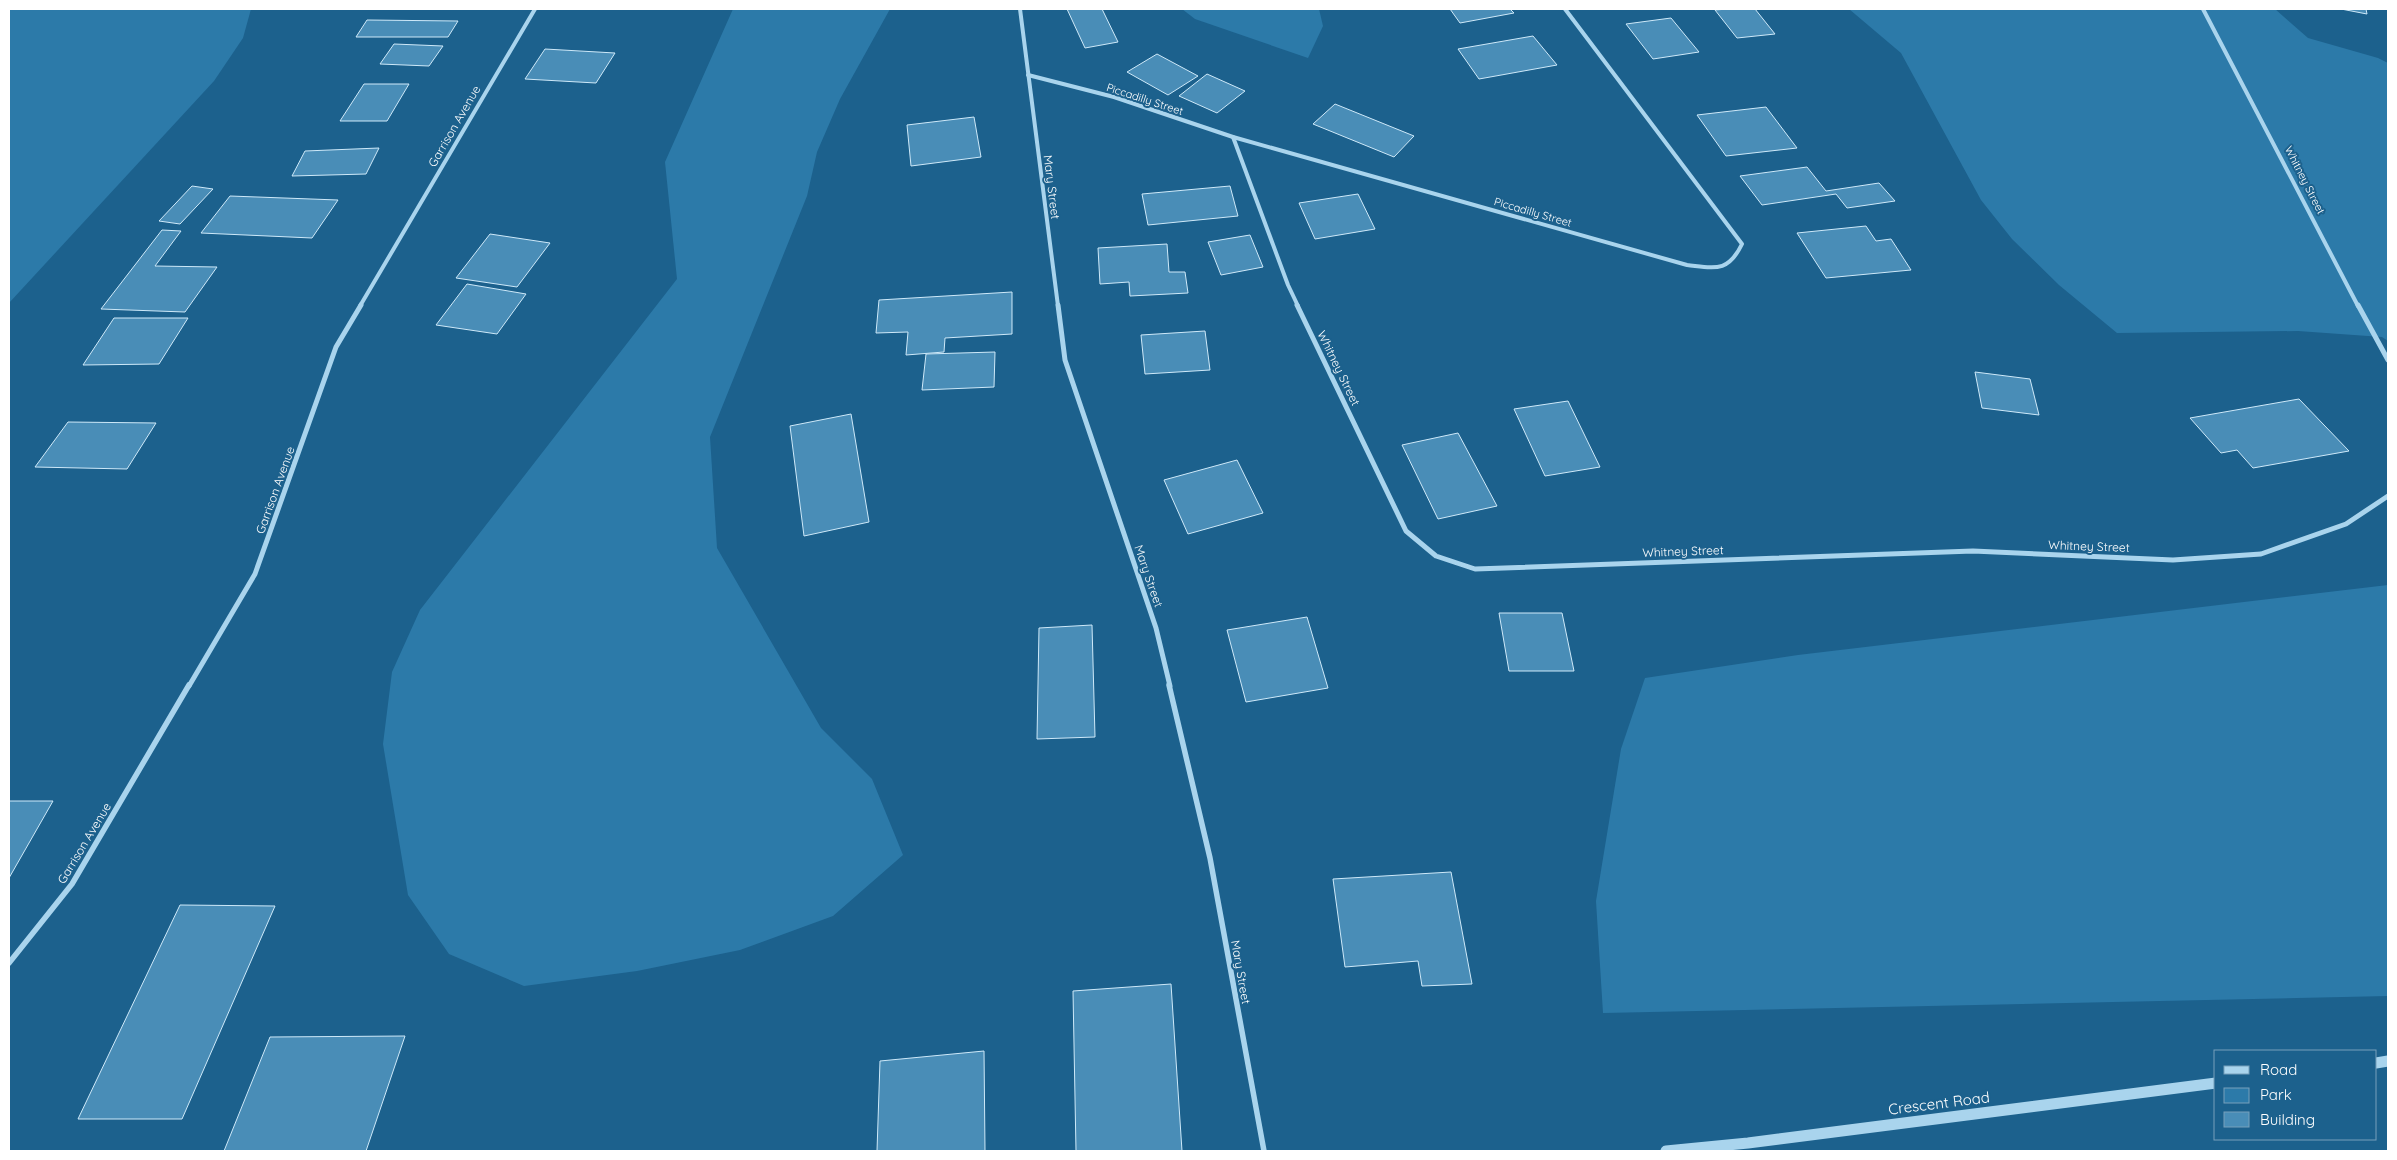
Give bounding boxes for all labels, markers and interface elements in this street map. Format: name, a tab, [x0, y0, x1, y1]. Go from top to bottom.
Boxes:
street label: Piccadilly Street	[1105, 80, 1186, 118]
street label: Garrison Avenue	[425, 82, 484, 169]
street label: Whitney Street	[2282, 143, 2328, 217]
street label: Mary Street	[1041, 154, 1063, 220]
street label: Piccadilly Street	[1493, 194, 1574, 230]
street label: Whitney Street	[1314, 328, 1364, 408]
street label: Garrison Avenue	[252, 444, 298, 536]
street label: Whitney Street	[2048, 537, 2130, 555]
street label: Whitney Street	[1642, 542, 1724, 560]
street label: Mary Street	[1131, 543, 1167, 609]
street label: Garrison Avenue	[54, 800, 114, 886]
street label: Mary Street	[1228, 939, 1254, 1005]
legend	[2214, 1050, 2377, 1140]
text: Road	[2260, 1060, 2297, 1079]
text: Park	[2260, 1085, 2292, 1104]
street label: Crescent Road	[1887, 1087, 1991, 1119]
text: Building	[2260, 1110, 2315, 1129]

